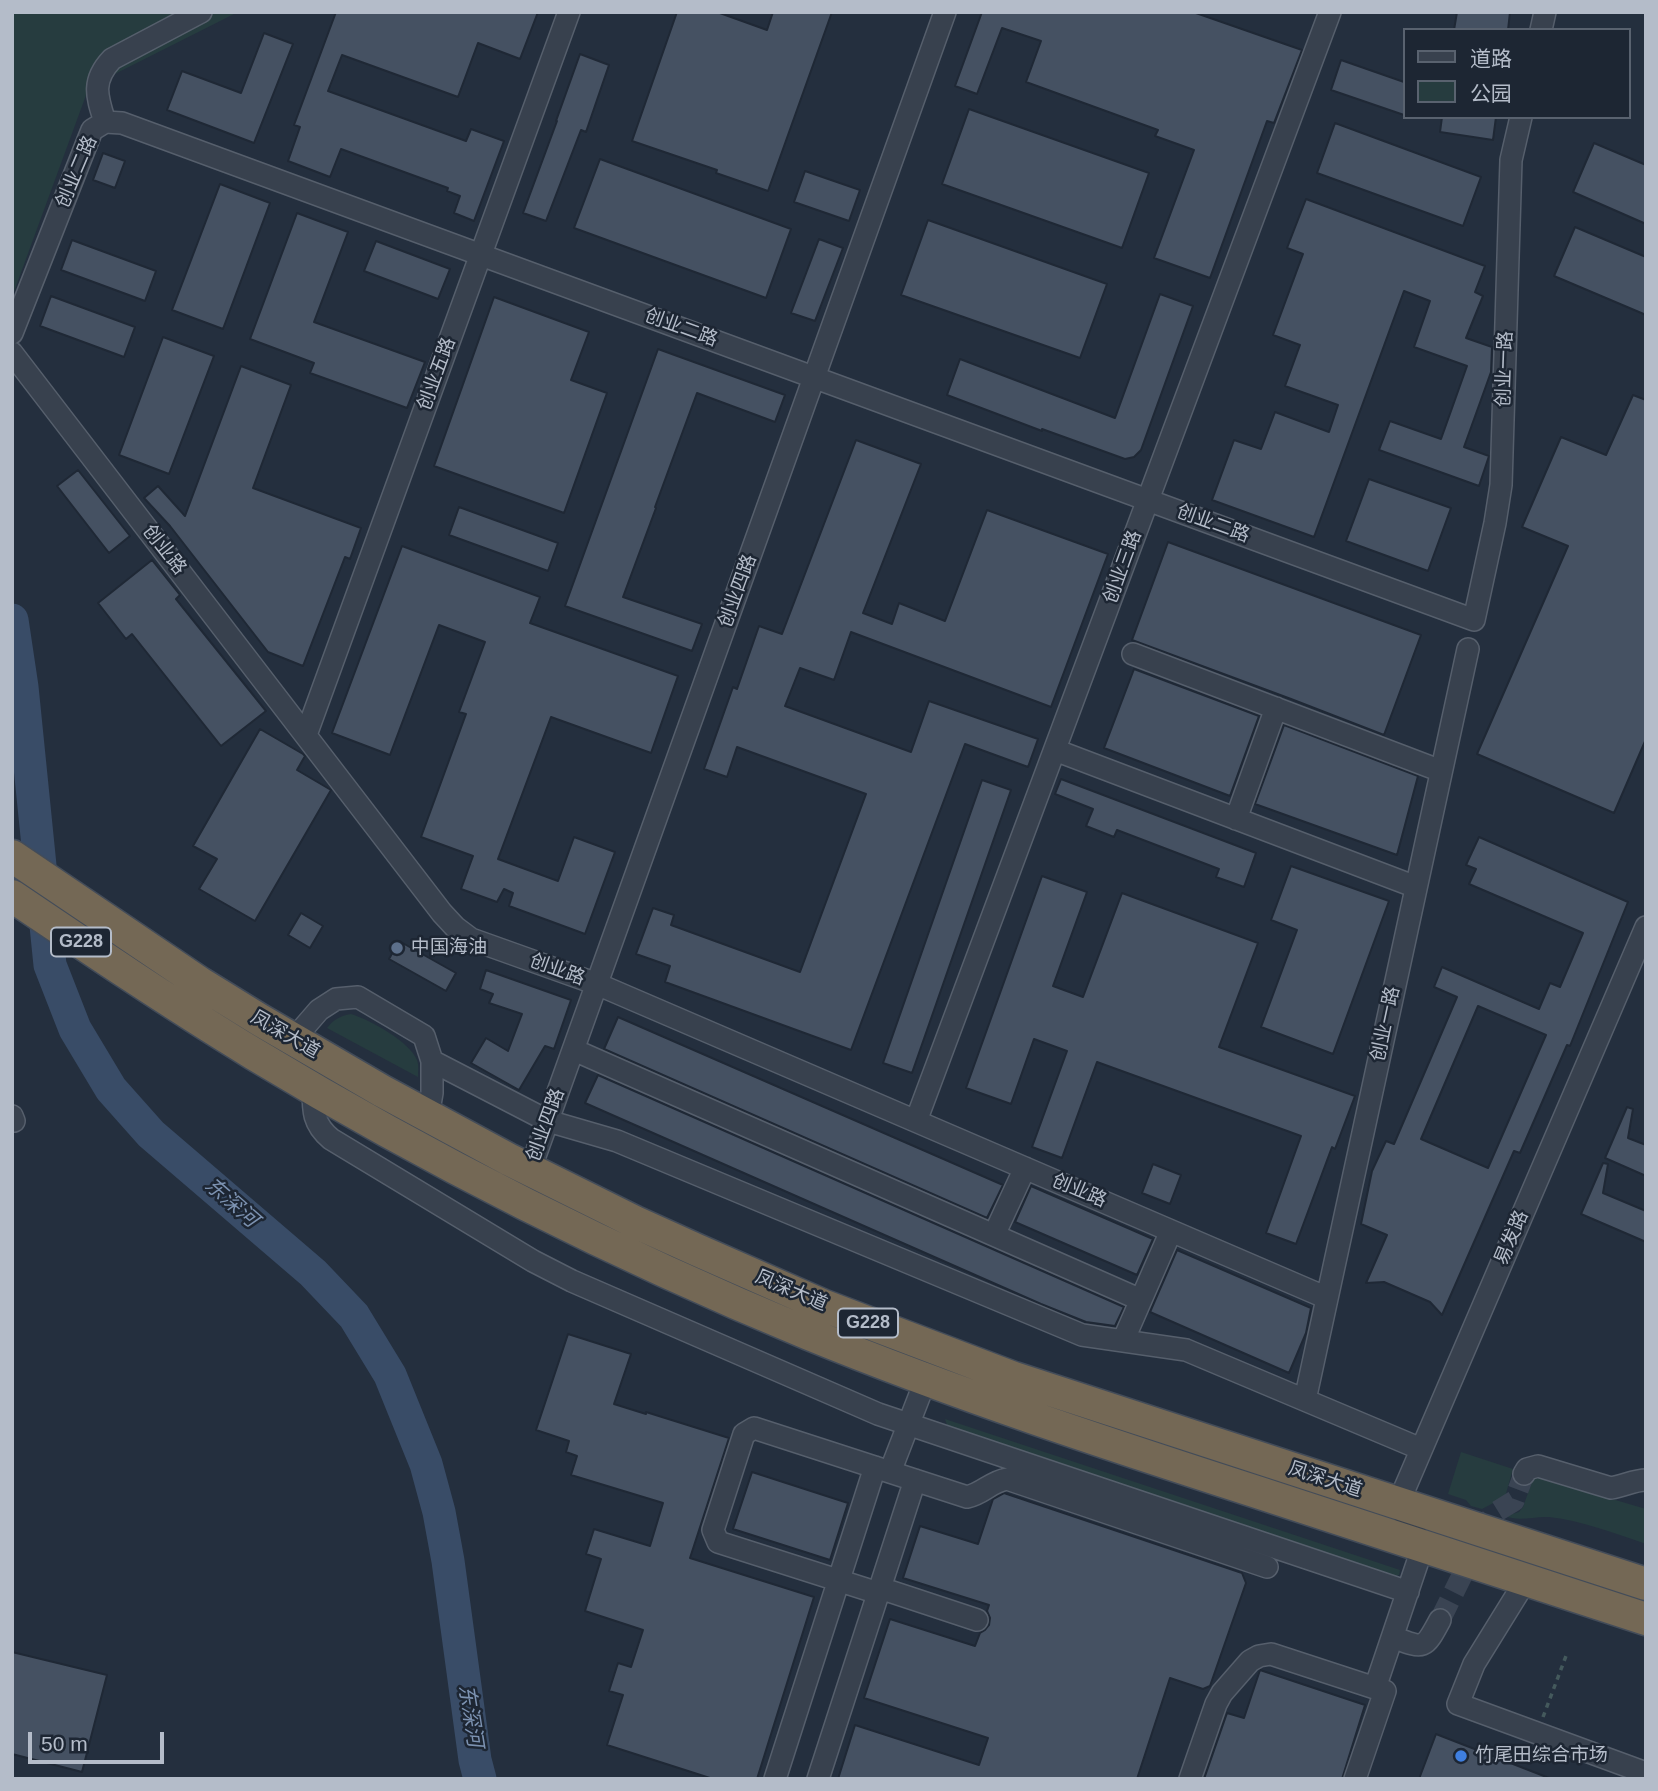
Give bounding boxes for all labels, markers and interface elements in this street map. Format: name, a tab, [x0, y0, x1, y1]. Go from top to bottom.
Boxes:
legend	[1402, 28, 1630, 119]
text: 道路	[1470, 47, 1512, 70]
text: 公园	[1470, 82, 1512, 105]
street label: 创业二路	[52, 133, 102, 211]
street label: 创业二路	[641, 304, 721, 352]
street label: 创业一路	[1492, 331, 1518, 407]
street label: 创业五路	[413, 334, 461, 414]
street label: 创业二路	[1173, 500, 1253, 548]
street label: 创业路	[137, 521, 191, 579]
street label: 创业三路	[1099, 527, 1147, 607]
street label: 创业四路	[714, 551, 762, 631]
road number: G228	[51, 928, 111, 957]
place label: 中国海油	[411, 937, 487, 959]
marker: 中国海油	[389, 940, 405, 956]
street label: 创业路	[526, 950, 588, 990]
street label: 创业一路	[1367, 984, 1405, 1064]
street label: 凤深大道	[246, 1006, 324, 1064]
street label: 创业四路	[522, 1085, 570, 1165]
street label: 创业路	[1048, 1169, 1110, 1213]
water label: 东深河	[199, 1173, 263, 1233]
street label: 易发路	[1490, 1207, 1534, 1269]
street label: 凤深大道	[752, 1266, 830, 1316]
road number: G228	[838, 1308, 898, 1338]
street label: 凤深大道	[1285, 1457, 1365, 1503]
water label: 东深河	[453, 1683, 487, 1749]
scale bar	[32, 1718, 168, 1762]
text: 50 m	[41, 1732, 88, 1755]
place label: 竹尾田综合市场	[1475, 1745, 1608, 1767]
marker: 竹尾田综合市场	[1453, 1748, 1469, 1764]

